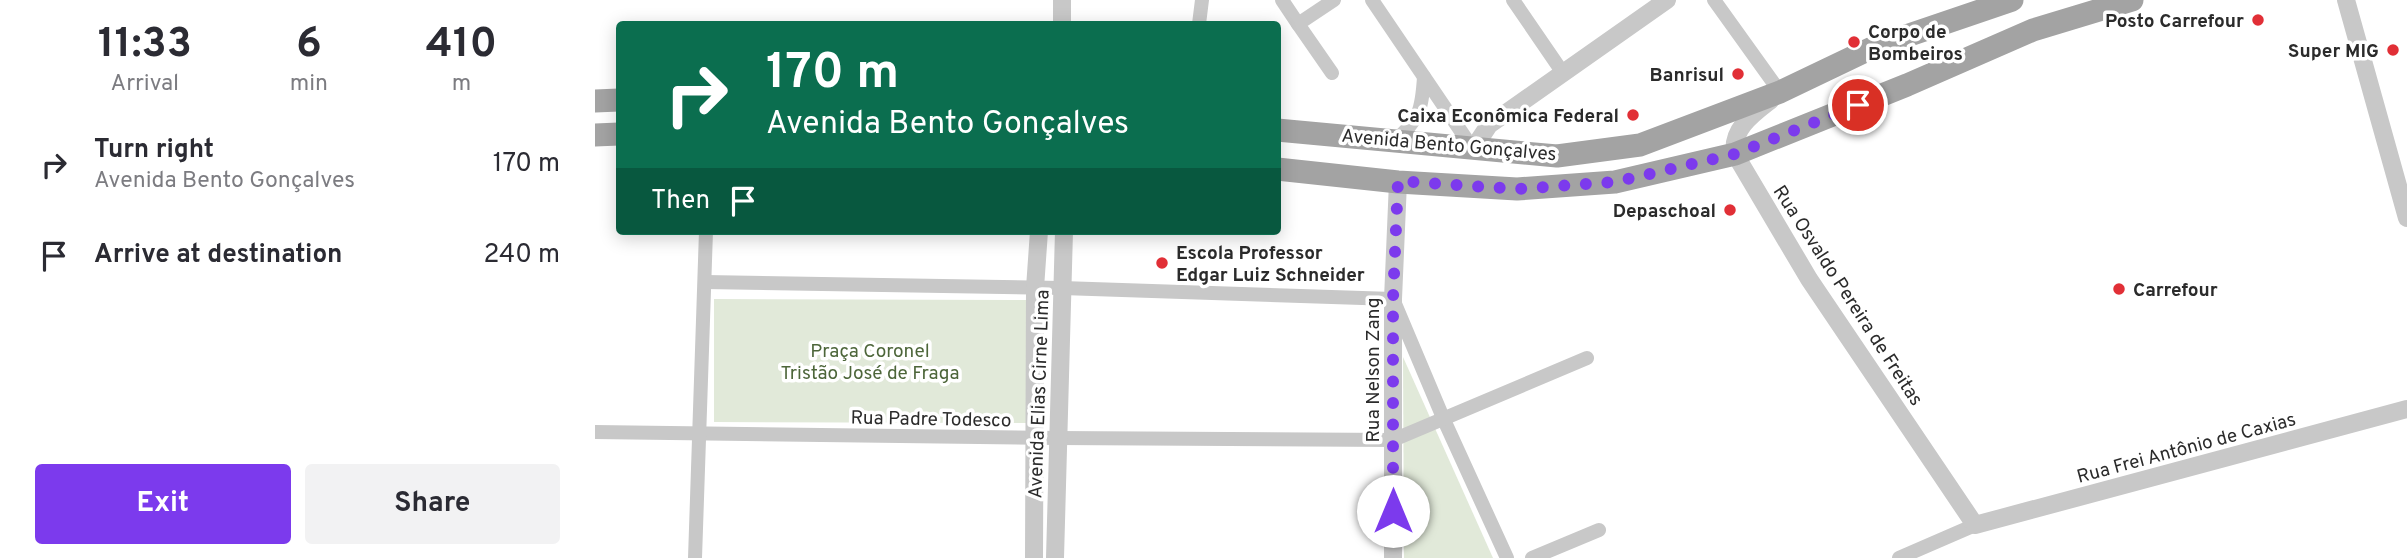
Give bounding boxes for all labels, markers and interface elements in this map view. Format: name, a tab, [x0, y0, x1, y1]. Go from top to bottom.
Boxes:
place label: Posto Carrefour	[2105, 10, 2244, 34]
marker: Posto Carrefour	[2250, 12, 2266, 28]
text: 11:33	[98, 19, 192, 72]
text: 6	[296, 19, 322, 72]
text: 410	[426, 19, 497, 72]
place label: Corpo de Bombeiros	[1868, 21, 1963, 67]
marker: Corpo de Bombeiros	[1846, 34, 1862, 50]
place label: Super MIG	[2288, 40, 2379, 64]
marker: Super MIG	[2385, 42, 2401, 58]
text: 170 m	[766, 44, 899, 106]
icon: right	[651, 49, 742, 140]
place label: Banrisul	[1650, 64, 1724, 88]
marker: Banrisul	[1730, 66, 1746, 82]
text: Arrival	[111, 70, 179, 99]
text: min	[290, 70, 328, 99]
text: m	[452, 70, 471, 99]
pin	[1828, 75, 1888, 135]
icon: arrive	[1839, 86, 1877, 124]
text: Avenida Bento Gonçalves	[766, 105, 1129, 145]
place label: Caixa Econômica Federal	[1397, 105, 1619, 129]
marker: Caixa Econômica Federal	[1625, 107, 1641, 123]
street label: Avenida Bento Gonçalves	[1340, 125, 1557, 167]
text: Turn right	[94, 134, 214, 167]
icon: right	[35, 146, 73, 184]
text: 170 m	[493, 148, 560, 181]
text: Avenida Bento Gonçalves	[94, 167, 355, 196]
street label: Rua Osvaldo Pereira de Freitas	[1767, 181, 1928, 411]
icon: arrive	[724, 182, 762, 220]
text: Then	[651, 185, 710, 218]
place label: Depaschoal	[1613, 200, 1716, 224]
marker: Depaschoal	[1722, 202, 1738, 218]
icon: arrive	[35, 237, 73, 275]
text: Arrive at destination	[94, 239, 342, 272]
text: 240 m	[483, 239, 560, 272]
place label: Escola Professor Edgar Luiz Schneider	[1176, 242, 1365, 288]
marker: Escola Professor Edgar Luiz Schneider	[1154, 255, 1170, 271]
place label: Carrefour	[2133, 279, 2218, 303]
marker: Carrefour	[2111, 281, 2127, 297]
street label: Avenida Elias Cirne Lima	[1024, 289, 1056, 499]
street label: Rua Nelson Zang	[1362, 298, 1386, 443]
park label: Praça Coronel Tristão José de Fraga	[780, 340, 960, 386]
street label: Rua Padre Todesco	[850, 407, 1012, 433]
street label: Rua Frei Antônio de Caxias	[2074, 408, 2299, 490]
button: Exit	[35, 464, 291, 544]
button: Share	[305, 464, 560, 544]
position arrow	[1356, 474, 1430, 548]

